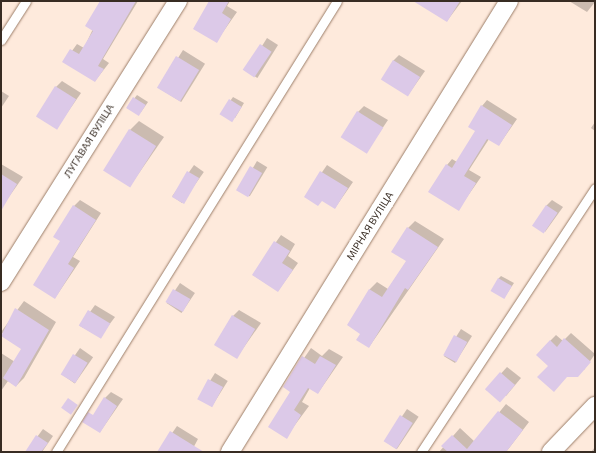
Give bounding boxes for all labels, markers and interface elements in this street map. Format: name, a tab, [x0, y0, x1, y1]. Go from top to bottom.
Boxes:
street label: ЛУГАВАЯ ВУЛІЦА	[61, 102, 117, 180]
street label: МІРНАЯ ВУЛІЦА	[344, 189, 396, 263]

